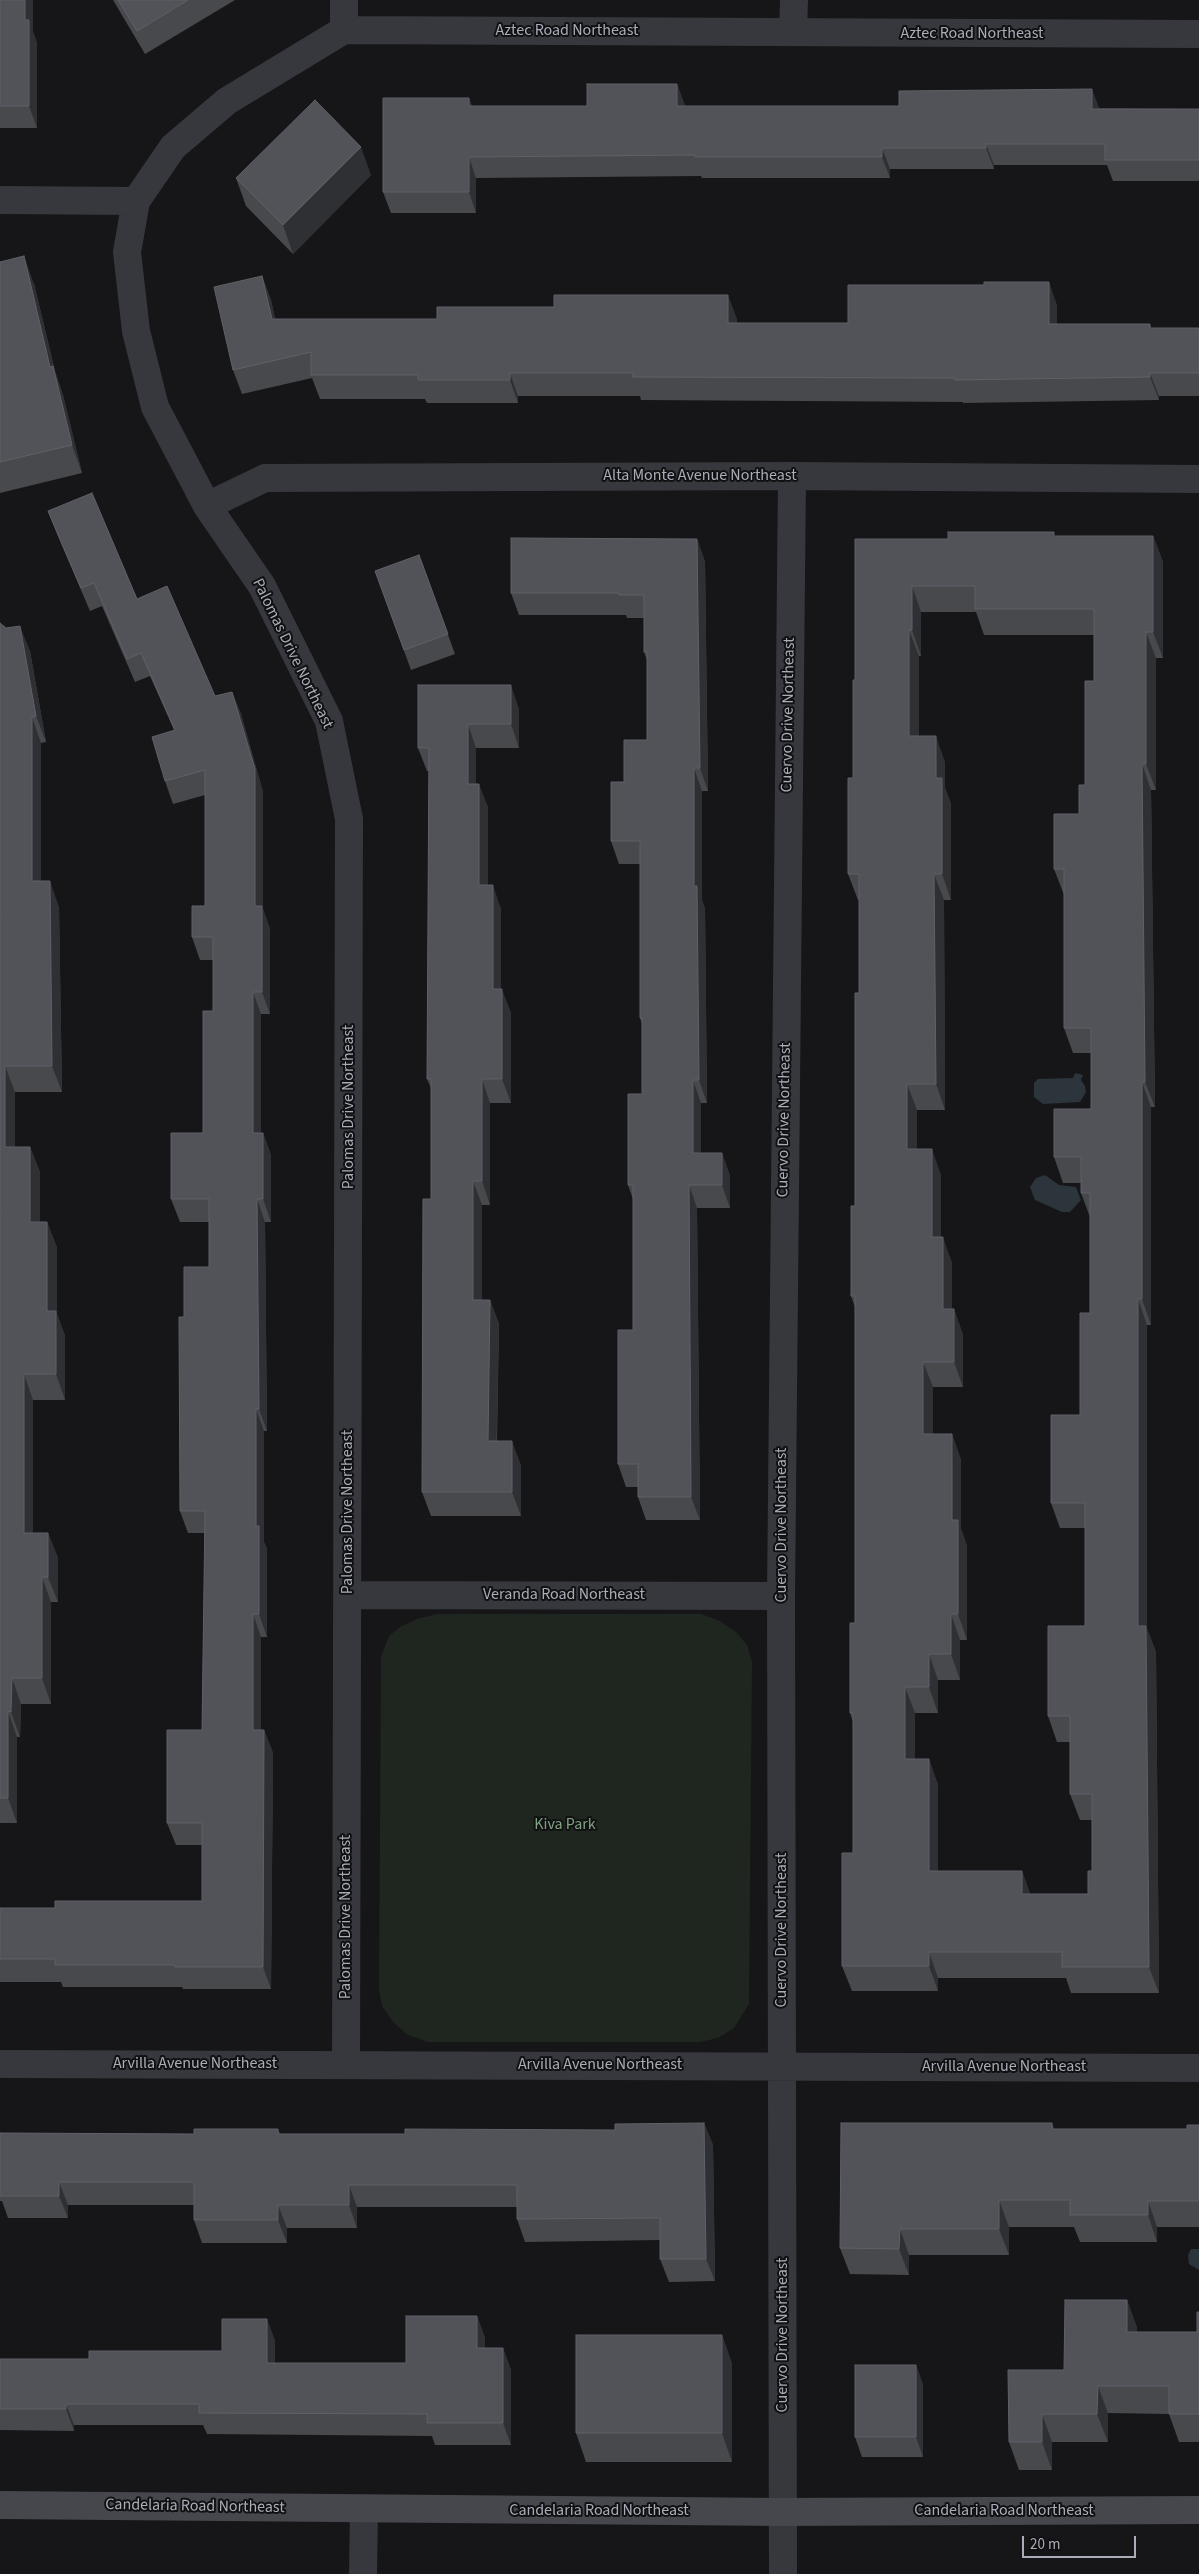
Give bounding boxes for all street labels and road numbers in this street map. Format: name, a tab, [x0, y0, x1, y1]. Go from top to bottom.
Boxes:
street label: Aztec Road Northeast	[496, 21, 638, 41]
street label: Aztec Road Northeast	[901, 24, 1043, 44]
street label: Alta Monte Avenue Northeast	[603, 466, 797, 486]
street label: Palomas Drive Northeast	[247, 576, 337, 732]
street label: Cuervo Drive Northeast	[778, 637, 800, 793]
street label: Palomas Drive Northeast	[339, 1025, 359, 1189]
street label: Cuervo Drive Northeast	[774, 1042, 796, 1198]
street label: Palomas Drive Northeast	[338, 1430, 358, 1594]
street label: Cuervo Drive Northeast	[772, 1448, 792, 1602]
street label: Veranda Road Northeast	[483, 1585, 645, 1605]
street label: Palomas Drive Northeast	[336, 1835, 356, 1999]
street label: Cuervo Drive Northeast	[772, 1853, 792, 2007]
street label: Arvilla Avenue Northeast	[113, 2054, 277, 2074]
street label: Arvilla Avenue Northeast	[518, 2055, 682, 2075]
street label: Arvilla Avenue Northeast	[922, 2057, 1086, 2077]
street label: Cuervo Drive Northeast	[773, 2258, 793, 2412]
street label: Candelaria Road Northeast	[105, 2496, 285, 2518]
street label: Candelaria Road Northeast	[509, 2501, 689, 2521]
street label: Candelaria Road Northeast	[914, 2501, 1094, 2521]

